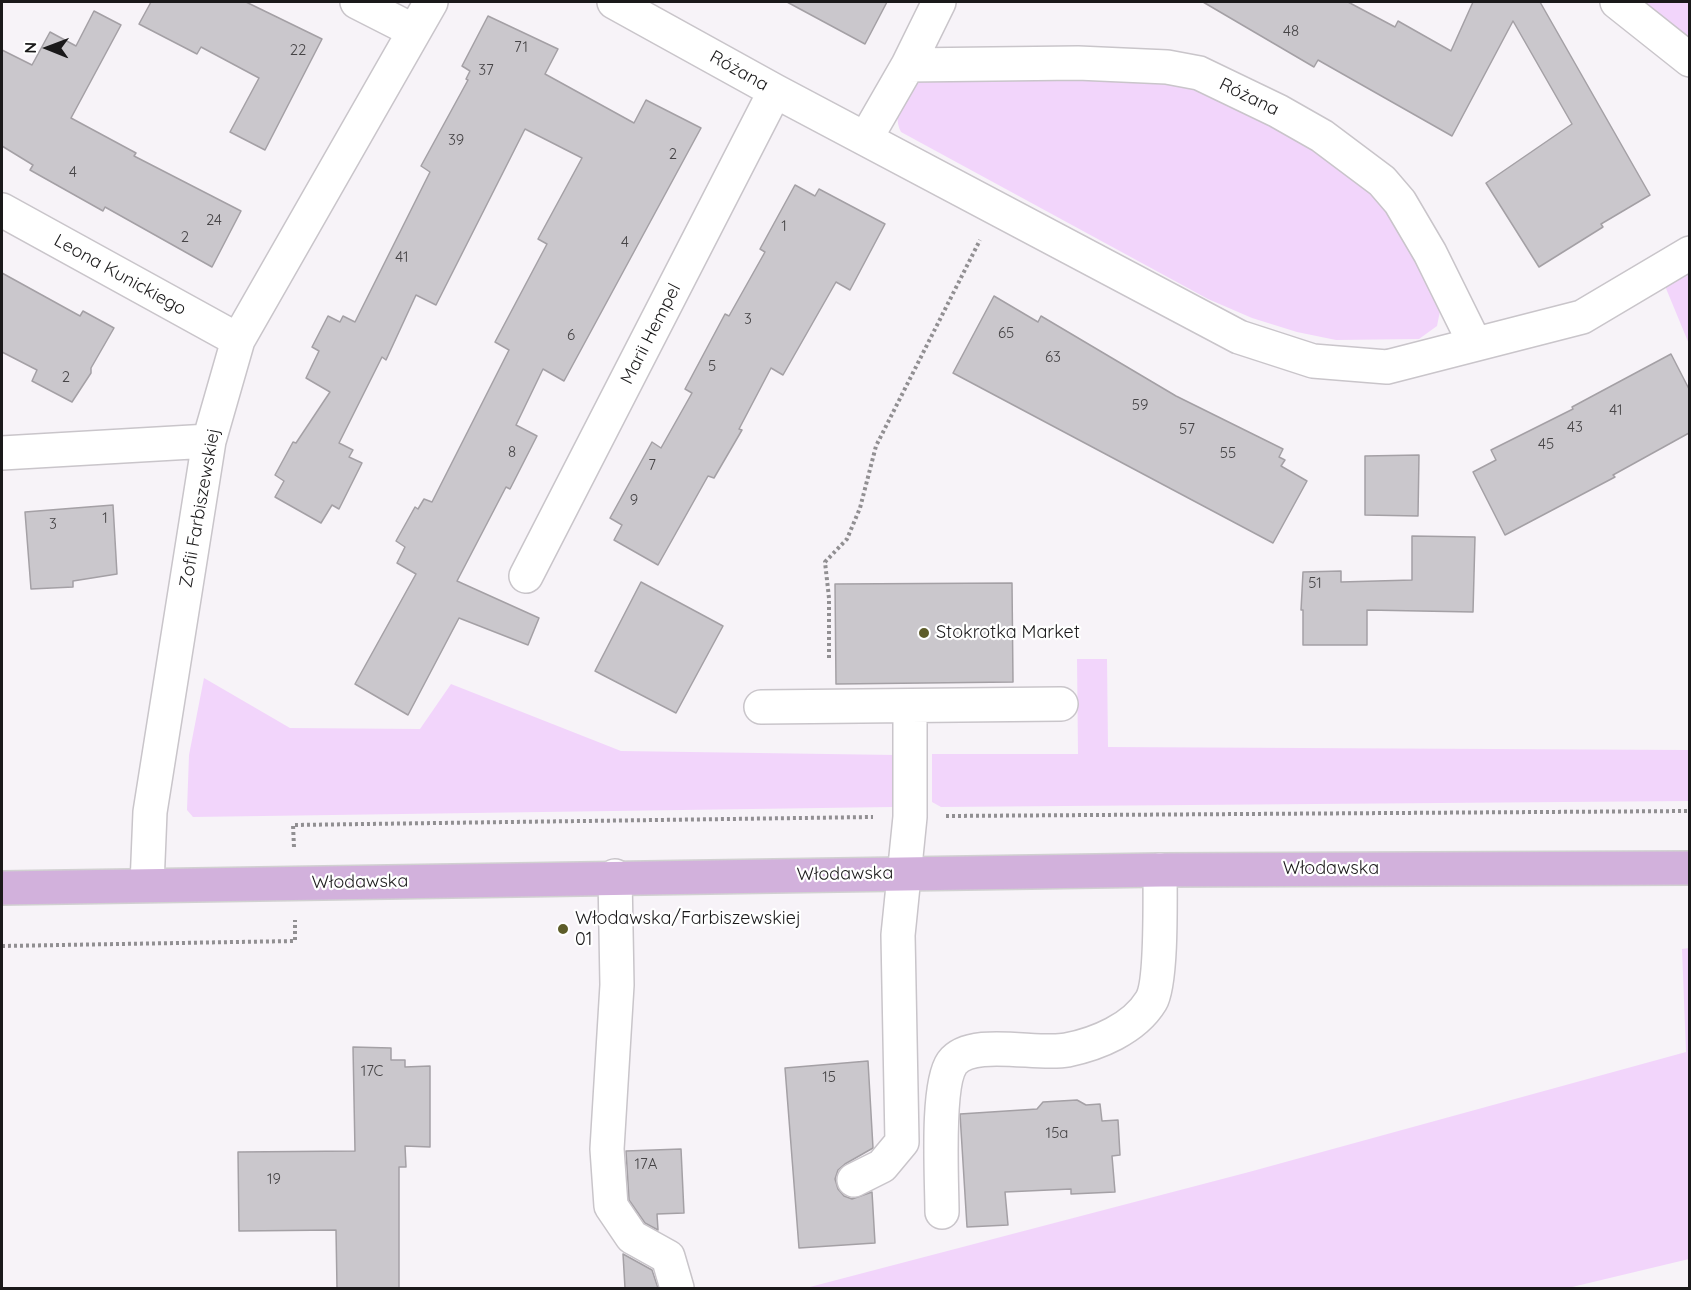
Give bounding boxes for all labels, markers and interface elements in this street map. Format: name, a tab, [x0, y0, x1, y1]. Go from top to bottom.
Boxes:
north arrow	[18, 18, 78, 78]
house number: 48	[1283, 22, 1299, 40]
house number: 71	[514, 38, 528, 56]
house number: 22	[290, 41, 306, 59]
text: N	[20, 42, 40, 54]
street label: Różana	[706, 46, 772, 96]
house number: 37	[478, 61, 494, 79]
street label: Różana	[1216, 73, 1282, 121]
house number: 39	[448, 131, 464, 149]
house number: 2	[669, 145, 677, 163]
house number: 4	[69, 163, 77, 181]
house number: 24	[206, 211, 222, 229]
house number: 1	[781, 217, 787, 235]
house number: 2	[181, 228, 189, 246]
street label: Leona Kunickiego	[50, 230, 190, 320]
house number: 4	[621, 233, 629, 251]
house number: 41	[395, 248, 409, 266]
street label: Marii Hempel	[616, 280, 686, 388]
house number: 3	[744, 310, 752, 328]
house number: 65	[998, 324, 1014, 342]
house number: 6	[567, 326, 575, 344]
house number: 63	[1045, 348, 1061, 366]
house number: 5	[708, 357, 716, 375]
house number: 2	[62, 368, 70, 386]
house number: 59	[1132, 396, 1148, 414]
house number: 41	[1609, 401, 1623, 419]
house number: 43	[1567, 418, 1583, 436]
house number: 57	[1179, 420, 1195, 438]
street label: Zofii Farbiszewskiej	[175, 427, 225, 589]
house number: 45	[1538, 435, 1554, 453]
house number: 8	[508, 443, 516, 461]
house number: 55	[1220, 444, 1236, 462]
house number: 7	[648, 456, 656, 474]
house number: 9	[630, 491, 638, 509]
house number: 1	[102, 509, 108, 527]
house number: 3	[49, 515, 57, 533]
house number: 51	[1308, 574, 1322, 592]
place label: Stokrotka Market	[936, 622, 1080, 644]
marker: Stokrotka Market	[917, 626, 931, 640]
street label: Włodawska	[1283, 858, 1379, 880]
street label: Włodawska	[797, 862, 893, 886]
street label: Włodawska	[312, 870, 408, 894]
place label: Włodawska/Farbiszewskiej 01	[575, 908, 801, 950]
marker: Włodawska/Farbiszewskiej 01	[556, 922, 570, 936]
house number: 17C	[361, 1062, 383, 1080]
house number: 15	[822, 1068, 836, 1086]
house number: 15a	[1046, 1124, 1068, 1142]
house number: 17A	[635, 1155, 657, 1173]
house number: 19	[267, 1170, 281, 1188]

